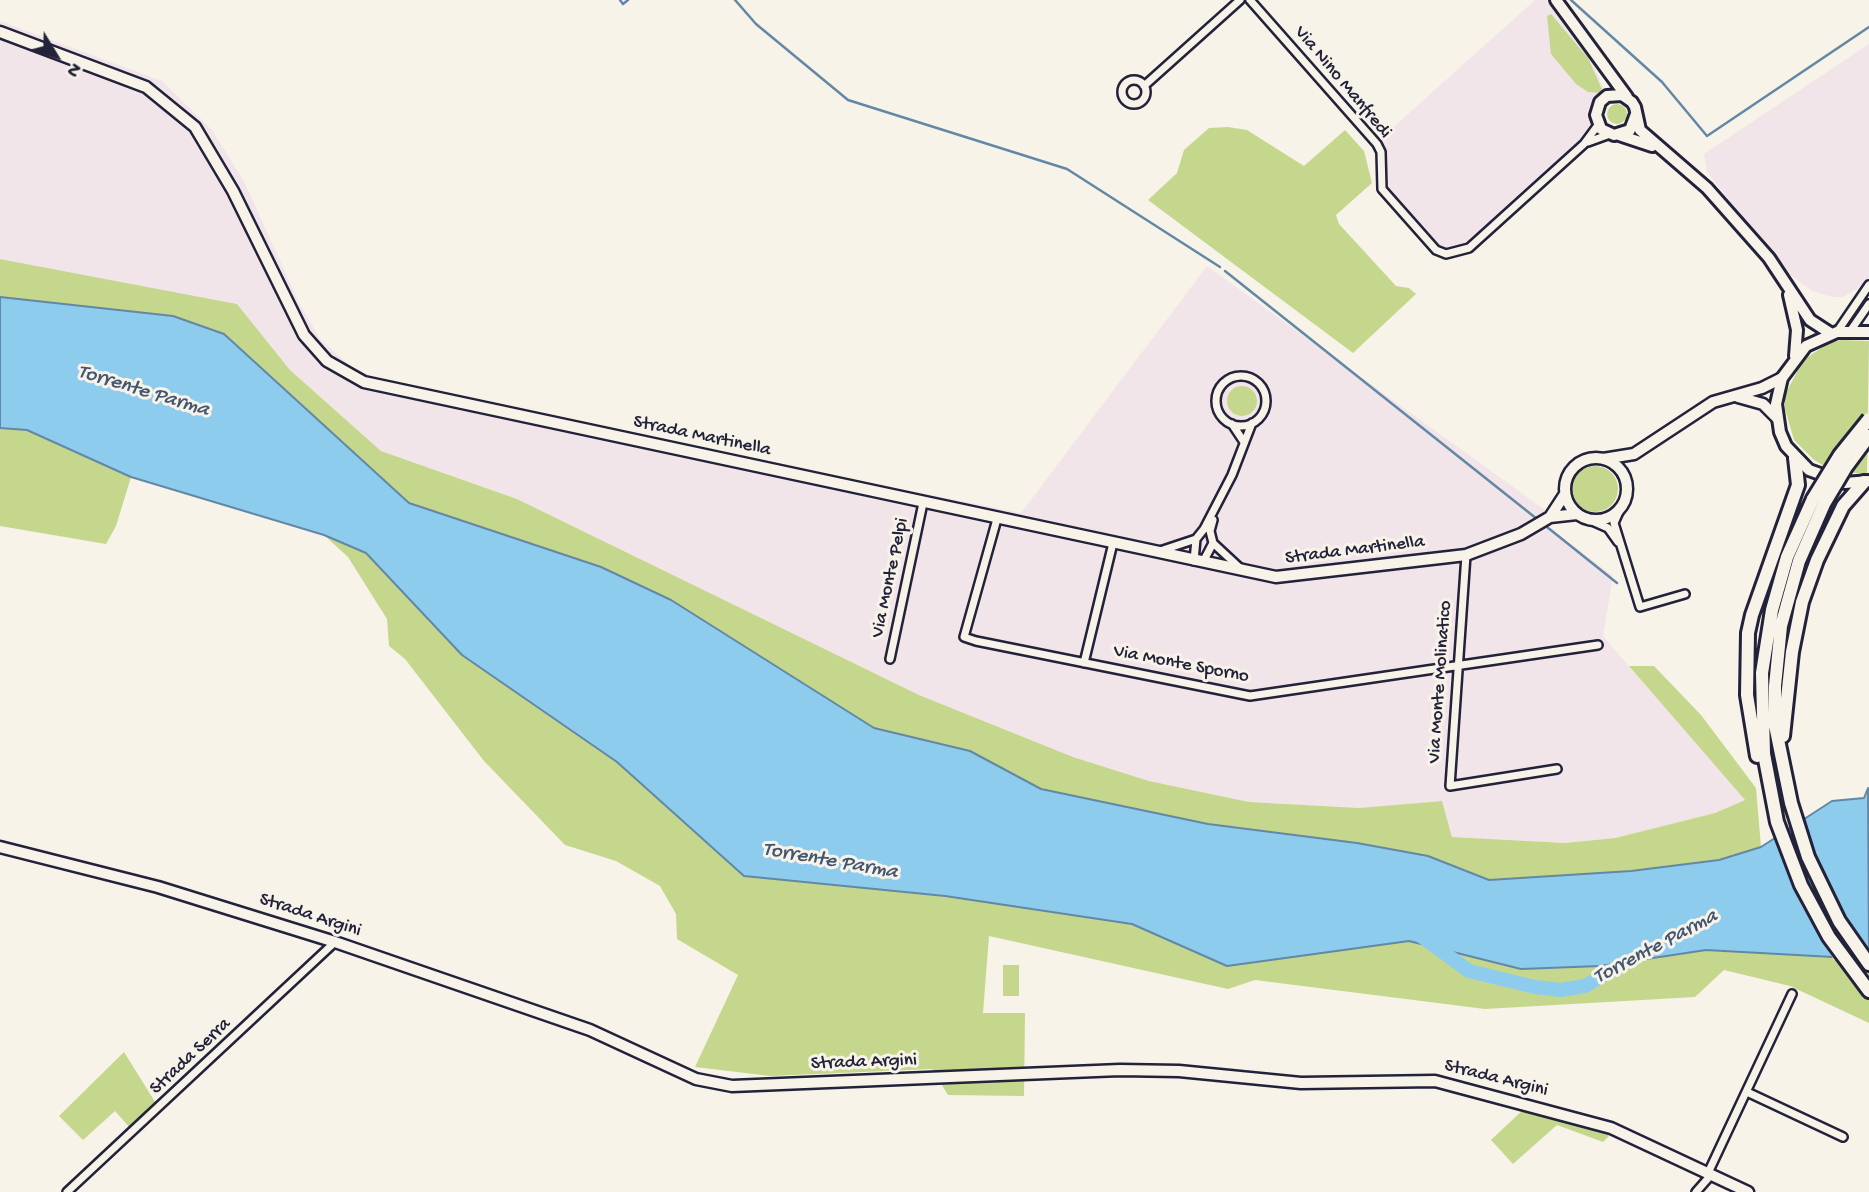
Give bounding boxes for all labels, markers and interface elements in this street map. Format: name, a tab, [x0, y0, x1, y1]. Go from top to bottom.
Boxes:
north arrow	[21, 21, 91, 91]
street label: Via Nino Manfredi	[1288, 22, 1396, 144]
text: N	[60, 57, 86, 81]
water label: Torrente Parma	[74, 360, 212, 424]
street label: Strada Martinella	[631, 411, 773, 463]
street label: Via Monte Pelpi	[867, 516, 915, 640]
street label: Strada Martinella	[1284, 531, 1426, 571]
street label: Via Monte Molinatico	[1424, 600, 1458, 764]
street label: Via Monte Sporno	[1111, 641, 1251, 689]
water label: Torrente Parma	[761, 838, 899, 886]
street label: Strada Argini	[256, 889, 364, 943]
water label: Torrente Parma	[1590, 905, 1722, 991]
street label: Strada Serra	[146, 1014, 236, 1100]
street label: Strada Argini	[811, 1050, 917, 1076]
street label: Strada Argini	[1442, 1055, 1550, 1103]

